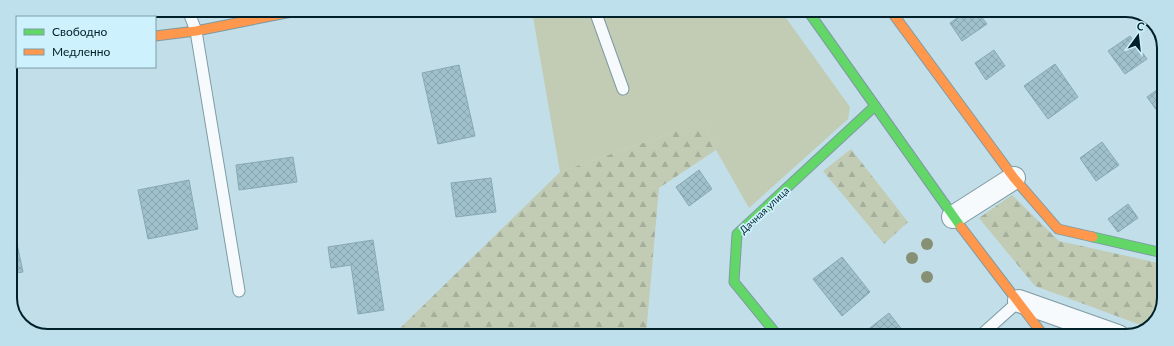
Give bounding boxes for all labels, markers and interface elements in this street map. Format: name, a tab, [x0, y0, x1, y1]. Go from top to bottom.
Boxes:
legend	[16, 16, 156, 68]
north arrow	[1118, 16, 1158, 56]
text: С	[1136, 19, 1147, 33]
text: Свободно	[52, 24, 108, 39]
text: Медленно	[52, 44, 111, 59]
street label: Дачная улица	[737, 184, 791, 236]

